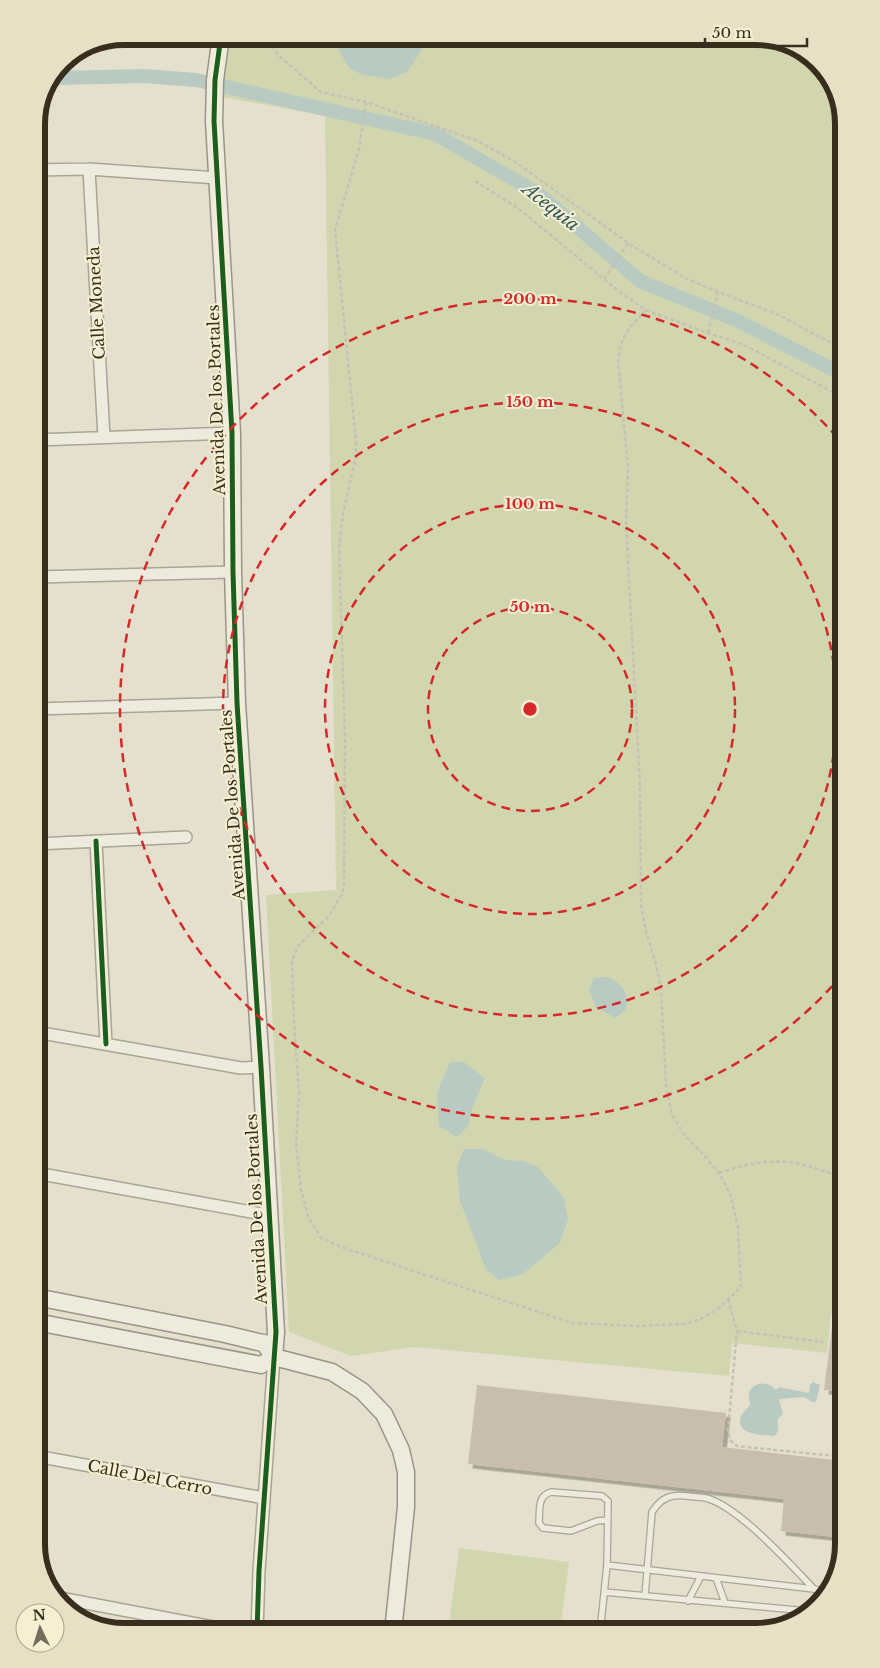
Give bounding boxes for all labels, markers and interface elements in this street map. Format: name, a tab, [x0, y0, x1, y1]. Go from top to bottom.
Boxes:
scale bar	[705, 15, 808, 47]
text: 50 m	[712, 23, 752, 42]
water label: Acequia	[517, 177, 584, 236]
street label: Calle Moneda	[83, 246, 109, 360]
text: 200 m	[504, 289, 557, 308]
street label: Avenida De los Portales	[203, 304, 229, 497]
text: 150 m	[506, 392, 554, 411]
text: 100 m	[505, 494, 555, 513]
text: 50 m	[510, 597, 551, 616]
centre of rings	[521, 700, 539, 718]
street label: Avenida De los Portales	[215, 709, 249, 902]
street label: Avenida De los Portales	[241, 1113, 271, 1306]
street label: Calle Del Cerro	[86, 1455, 214, 1499]
north arrow	[15, 1603, 65, 1653]
text: N	[32, 1606, 46, 1624]

